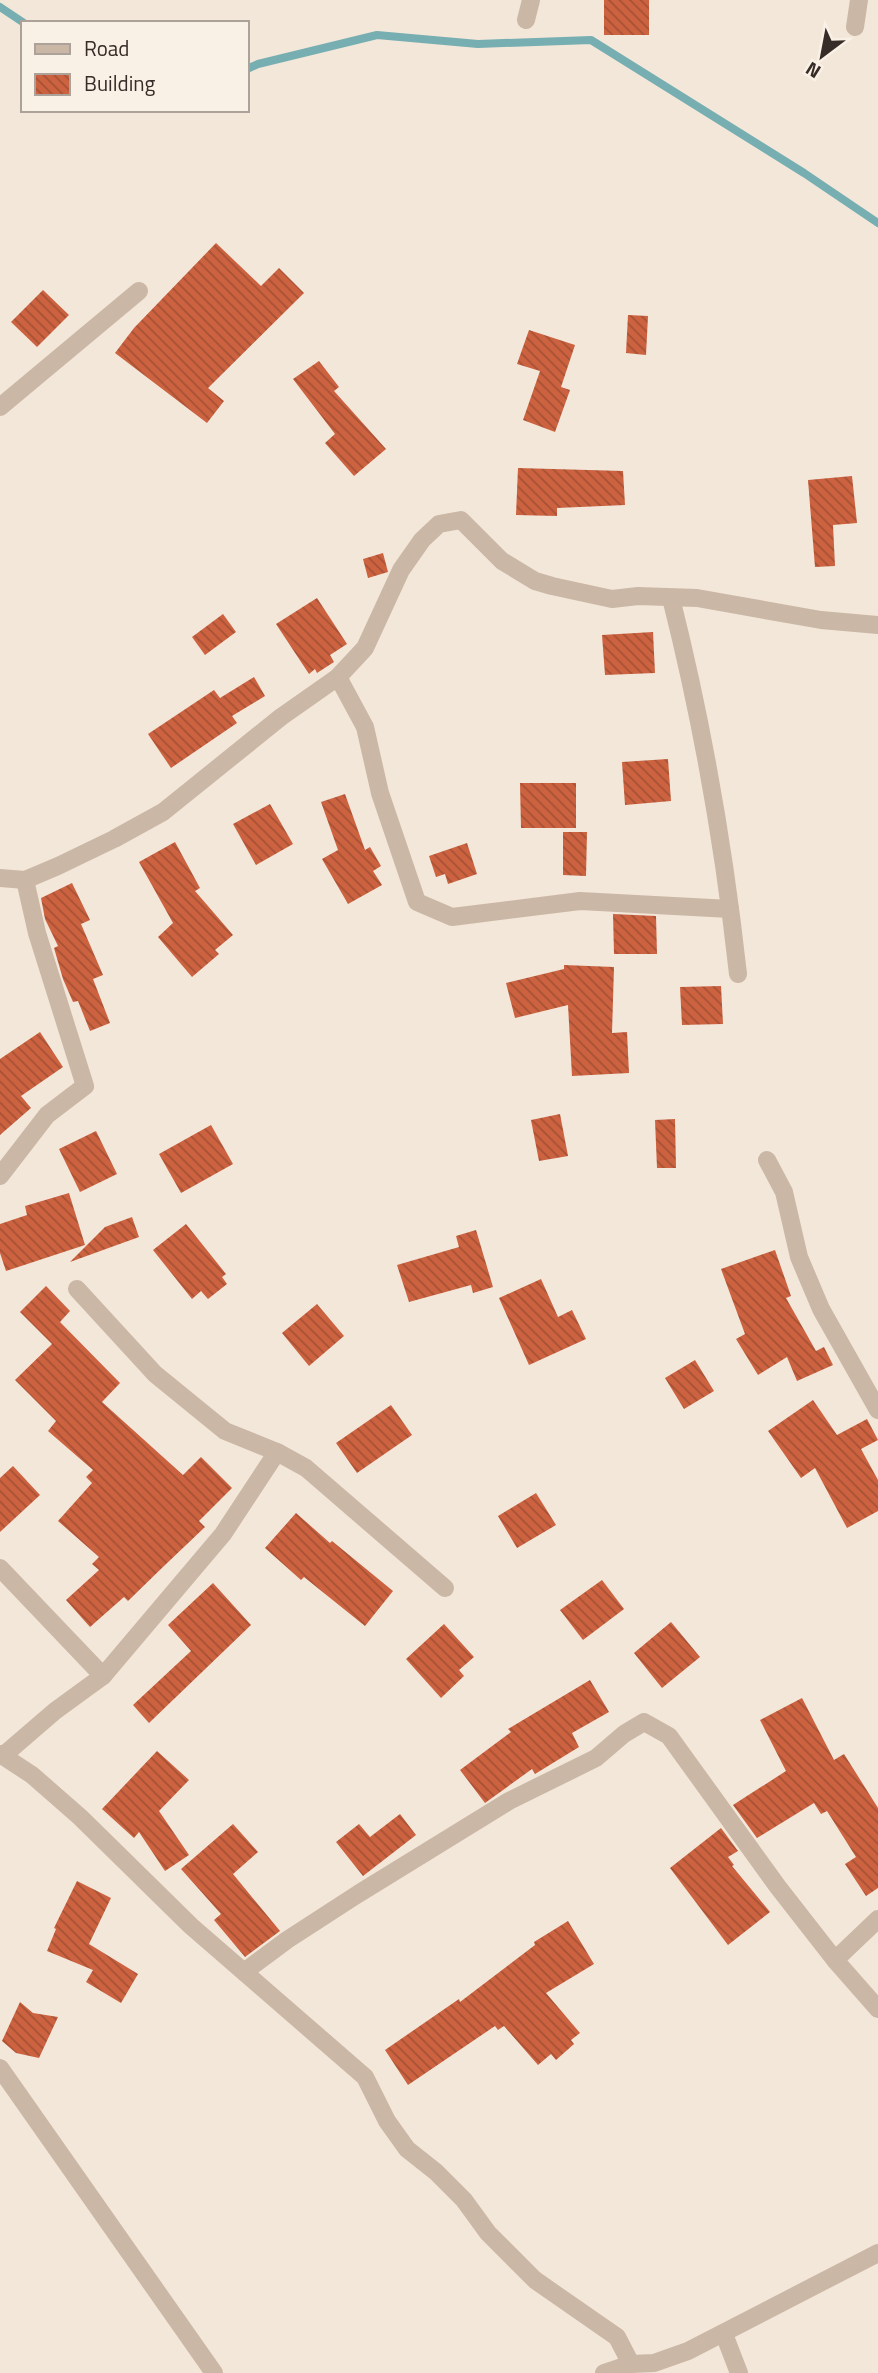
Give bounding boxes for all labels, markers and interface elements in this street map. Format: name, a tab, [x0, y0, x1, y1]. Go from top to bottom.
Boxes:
legend	[21, 21, 248, 112]
north arrow	[787, 21, 857, 91]
text: Road	[84, 32, 129, 64]
text: N	[799, 55, 826, 87]
text: Building	[84, 67, 156, 99]

